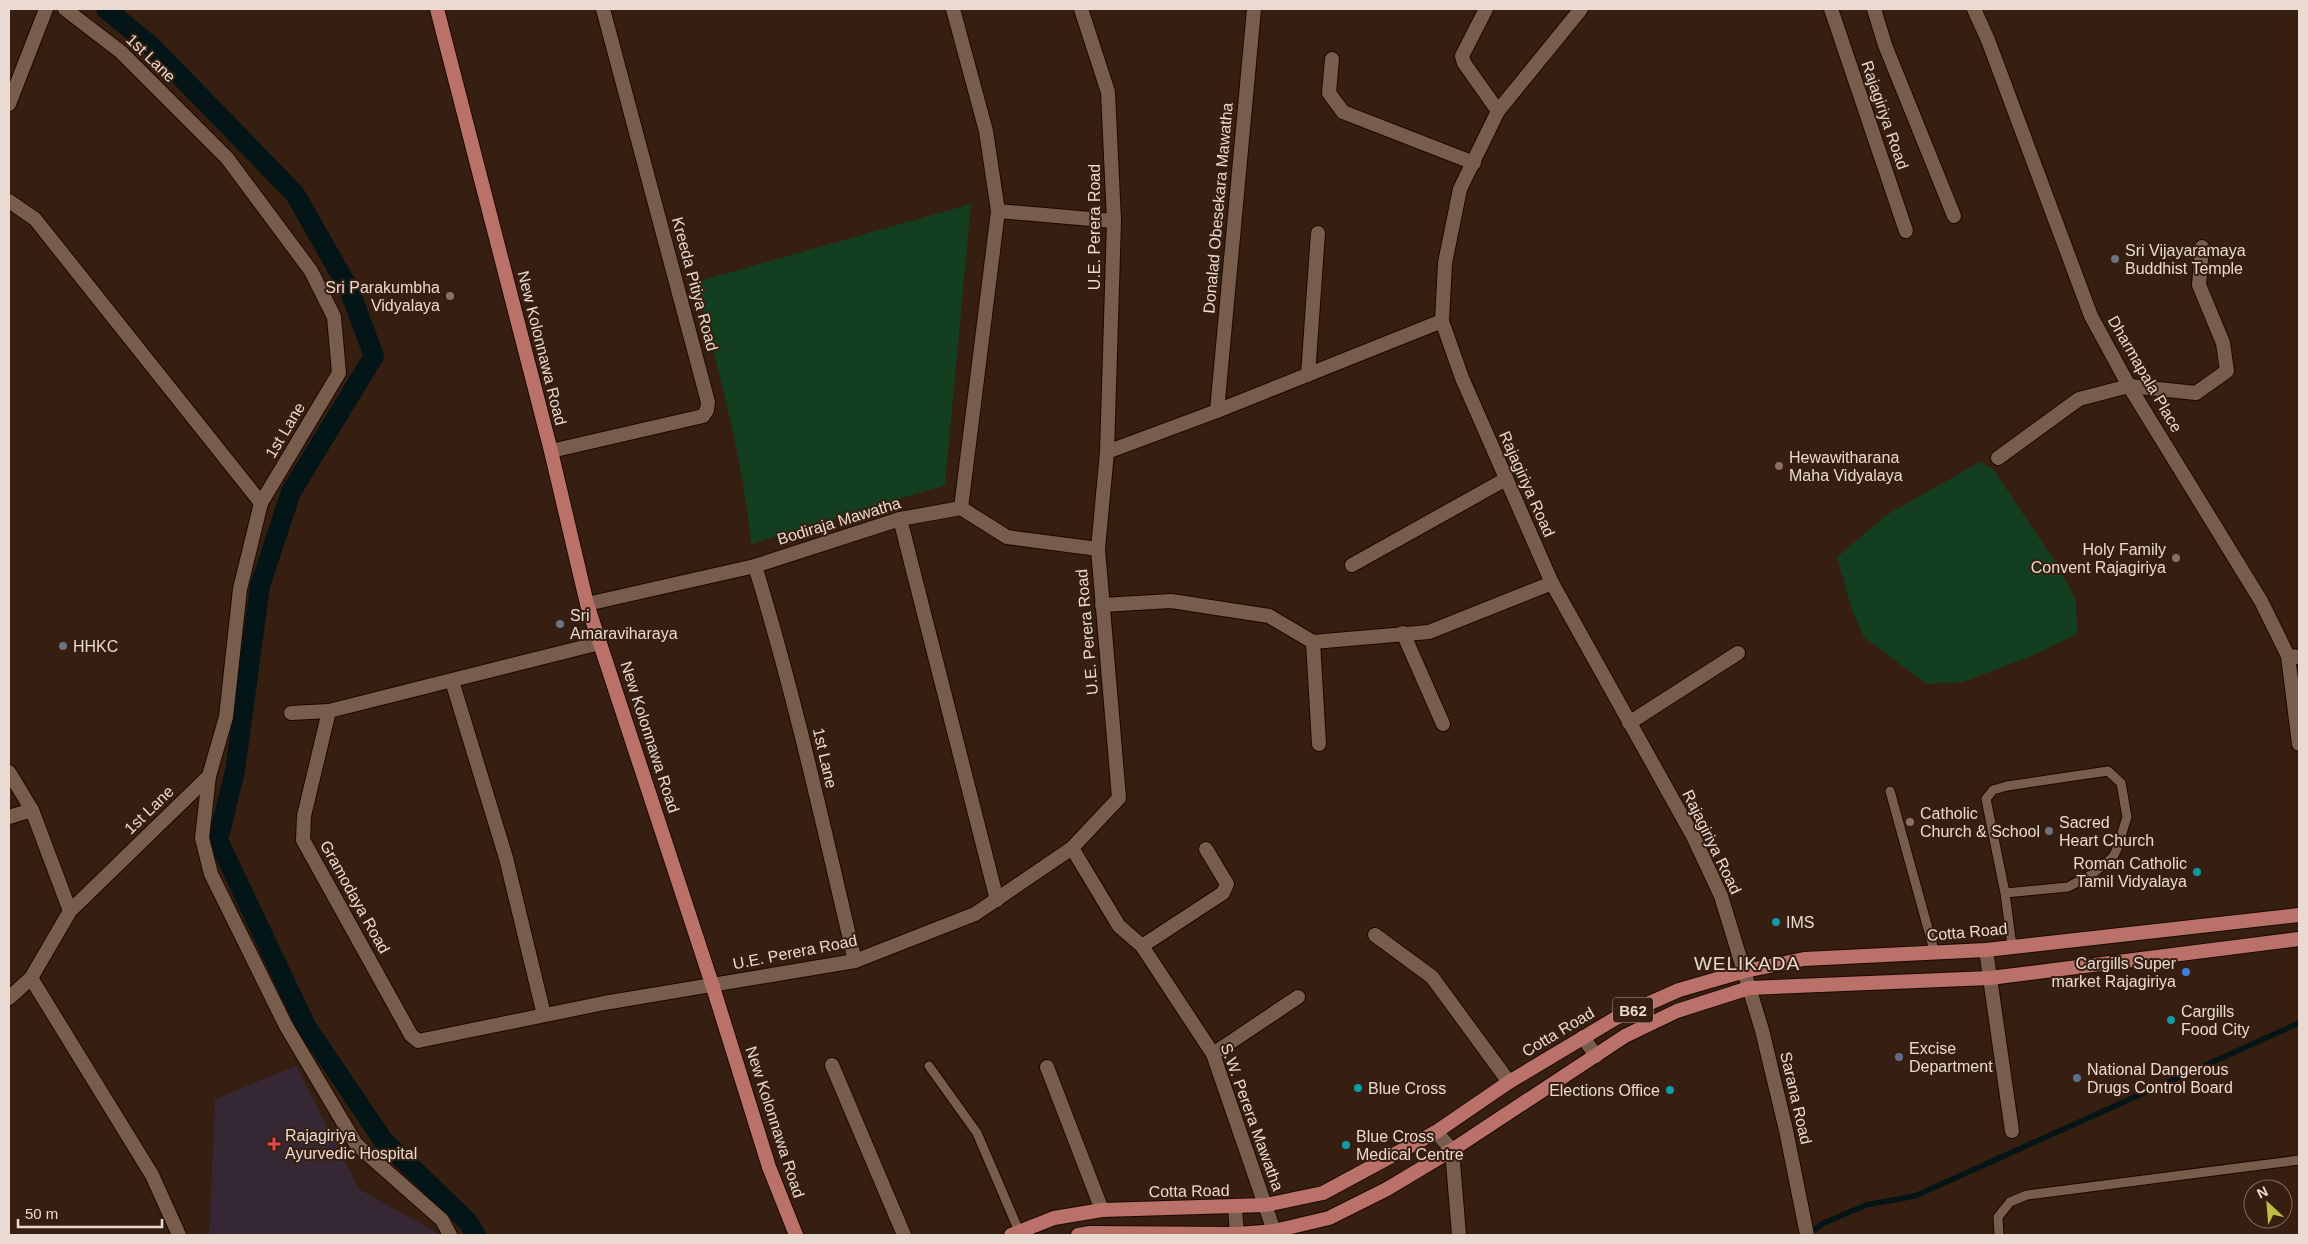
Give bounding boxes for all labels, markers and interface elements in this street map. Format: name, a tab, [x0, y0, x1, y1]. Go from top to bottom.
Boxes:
street label: 1st Lane	[123, 31, 179, 86]
street label: Rajagiriya Road	[1858, 58, 1912, 172]
street label: Donalad Obesekara Mawatha	[1200, 102, 1236, 314]
street label: U.E. Perera Road	[1086, 164, 1103, 290]
street label: Kreeda Pitiya Road	[669, 215, 721, 353]
place label: Sri Vijayaramaya Buddhist Temple	[2125, 242, 2246, 277]
marker: Sri Vijayaramaya Buddhist Temple	[2109, 253, 2121, 265]
street label: New Kolonnawa Road	[515, 269, 569, 427]
place label: Sri Parakumbha Vidyalaya	[325, 279, 440, 314]
marker: Sri Parakumbha Vidyalaya	[444, 290, 456, 302]
street label: Dharmapala Place	[2105, 313, 2185, 435]
street label: 1st Lane	[262, 399, 308, 461]
street label: Rajagiriya Road	[1496, 429, 1558, 539]
place label: Hewawitharana Maha Vidyalaya	[1789, 449, 1903, 484]
marker: Hewawitharana Maha Vidyalaya	[1773, 460, 1785, 472]
street label: Bodiraja Mawatha	[775, 494, 903, 548]
place label: Holy Family Convent Rajagiriya	[2031, 541, 2166, 576]
marker: Holy Family Convent Rajagiriya	[2170, 552, 2182, 564]
street label: U.E. Perera Road	[1073, 568, 1101, 696]
place label: Sri Amaraviharaya	[570, 607, 678, 642]
marker: Sri Amaraviharaya	[554, 618, 566, 630]
place label: HHKC	[73, 638, 118, 655]
marker: HHKC	[57, 640, 69, 652]
street label: New Kolonnawa Road	[617, 659, 683, 815]
street label: 1st Lane	[810, 726, 840, 790]
street label: 1st Lane	[121, 782, 177, 837]
street label: Rajagiriya Road	[1679, 787, 1745, 897]
place label: Catholic Church & School	[1920, 805, 2040, 840]
place label: Sacred Heart Church	[2059, 814, 2154, 849]
marker: Catholic Church & School	[1904, 816, 1916, 828]
marker: Sacred Heart Church	[2043, 825, 2055, 837]
street label: Gramodaya Road	[317, 838, 393, 956]
place label: Roman Catholic Tamil Vidyalaya	[2073, 855, 2187, 890]
marker: Roman Catholic Tamil Vidyalaya	[2191, 866, 2203, 878]
place label: IMS	[1786, 914, 1814, 931]
marker: IMS	[1770, 916, 1782, 928]
street label: Cotta Road	[1926, 920, 2008, 944]
street label: U.E. Perera Road	[731, 932, 859, 972]
district label: WELIKADA	[1694, 953, 1800, 974]
place label: Cargills Super market Rajagiriya	[2052, 955, 2177, 990]
marker: Cargills Super market Rajagiriya	[2180, 966, 2192, 978]
road number: B62	[1613, 998, 1653, 1022]
place label: Cargills Food City	[2181, 1003, 2249, 1038]
street label: Cotta Road	[1519, 1004, 1597, 1060]
marker: Cargills Food City	[2165, 1014, 2177, 1026]
place label: Excise Department	[1909, 1040, 1993, 1075]
street label: S.W. Perera Mawatha	[1217, 1041, 1287, 1193]
street label: New Kolonnawa Road	[742, 1044, 808, 1200]
street label: Sarana Road	[1777, 1050, 1815, 1146]
marker: Excise Department	[1893, 1051, 1905, 1063]
place label: National Dangerous Drugs Control Board	[2087, 1061, 2233, 1096]
marker: National Dangerous Drugs Control Board	[2071, 1072, 2083, 1084]
place label: Blue Cross	[1368, 1080, 1446, 1097]
marker: Blue Cross	[1352, 1082, 1364, 1094]
place label: Elections Office	[1549, 1082, 1660, 1099]
marker: Elections Office	[1664, 1084, 1676, 1096]
place label: Rajagiriya Ayurvedic Hospital	[285, 1127, 417, 1162]
place label: Blue Cross Medical Centre	[1356, 1128, 1464, 1163]
marker: Rajagiriya Ayurvedic Hospital	[267, 1137, 281, 1151]
marker: Blue Cross Medical Centre	[1340, 1139, 1352, 1151]
north arrow	[2243, 1179, 2293, 1229]
street label: Cotta Road	[1148, 1182, 1230, 1200]
text: N	[2254, 1183, 2270, 1202]
scale bar	[18, 1196, 161, 1228]
text: 50 m	[25, 1205, 58, 1222]

